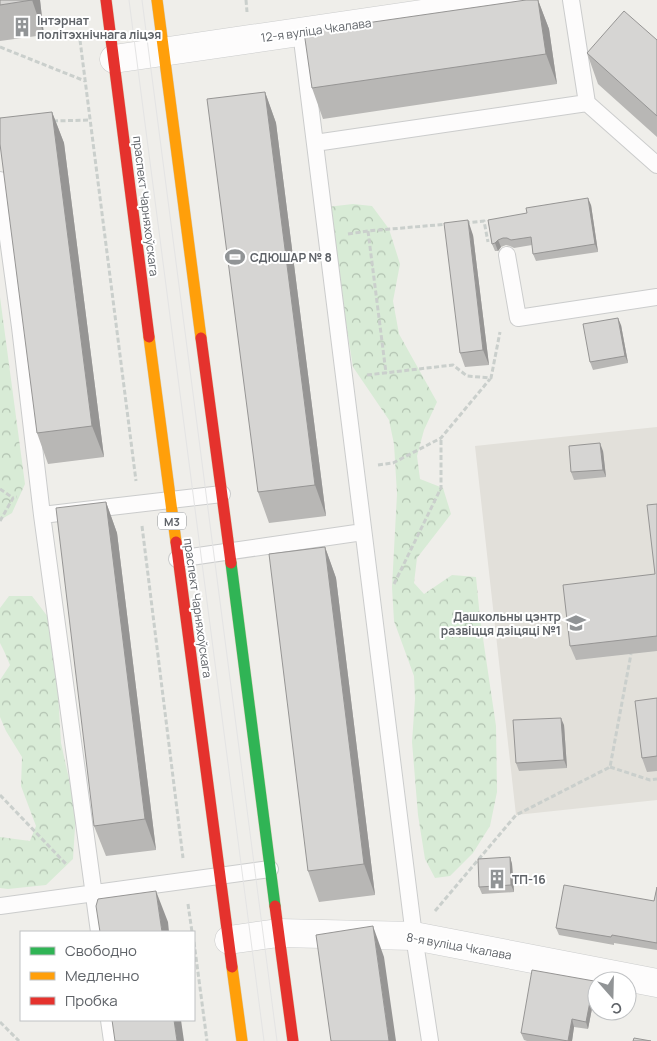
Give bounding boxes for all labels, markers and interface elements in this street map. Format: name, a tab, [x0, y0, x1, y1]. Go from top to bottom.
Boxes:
place label: Інтэрнат політэхнічнага ліцэя	[37, 12, 161, 43]
street label: 12-я вуліца Чкалава	[260, 14, 372, 46]
building icon: Інтэрнат політэхнічнага ліцэя	[11, 16, 33, 38]
street label: праспект Чарняхоўскага	[129, 135, 163, 277]
sports icon: СДЮШАР № 8	[224, 246, 246, 268]
place label: СДЮШАР № 8	[250, 249, 332, 266]
road number: М3	[158, 512, 186, 530]
street label: праспект Чарняхоўскага	[180, 537, 216, 679]
place label: Дашкольны цэнтр развіцця дзіцяці №1	[441, 608, 561, 639]
school or university icon: Дашкольны цэнтр развіцця дзіцяці №1	[565, 612, 587, 634]
building icon: ТП-16	[486, 868, 508, 890]
place label: ТП-16	[512, 871, 546, 888]
street label: 8-я вуліца Чкалава	[405, 928, 513, 964]
legend	[20, 931, 195, 1021]
text: Свободно	[65, 940, 137, 961]
text: Медленно	[65, 965, 139, 986]
north arrow	[587, 971, 637, 1021]
text: Пробка	[65, 990, 118, 1011]
text: С	[609, 998, 625, 1019]

